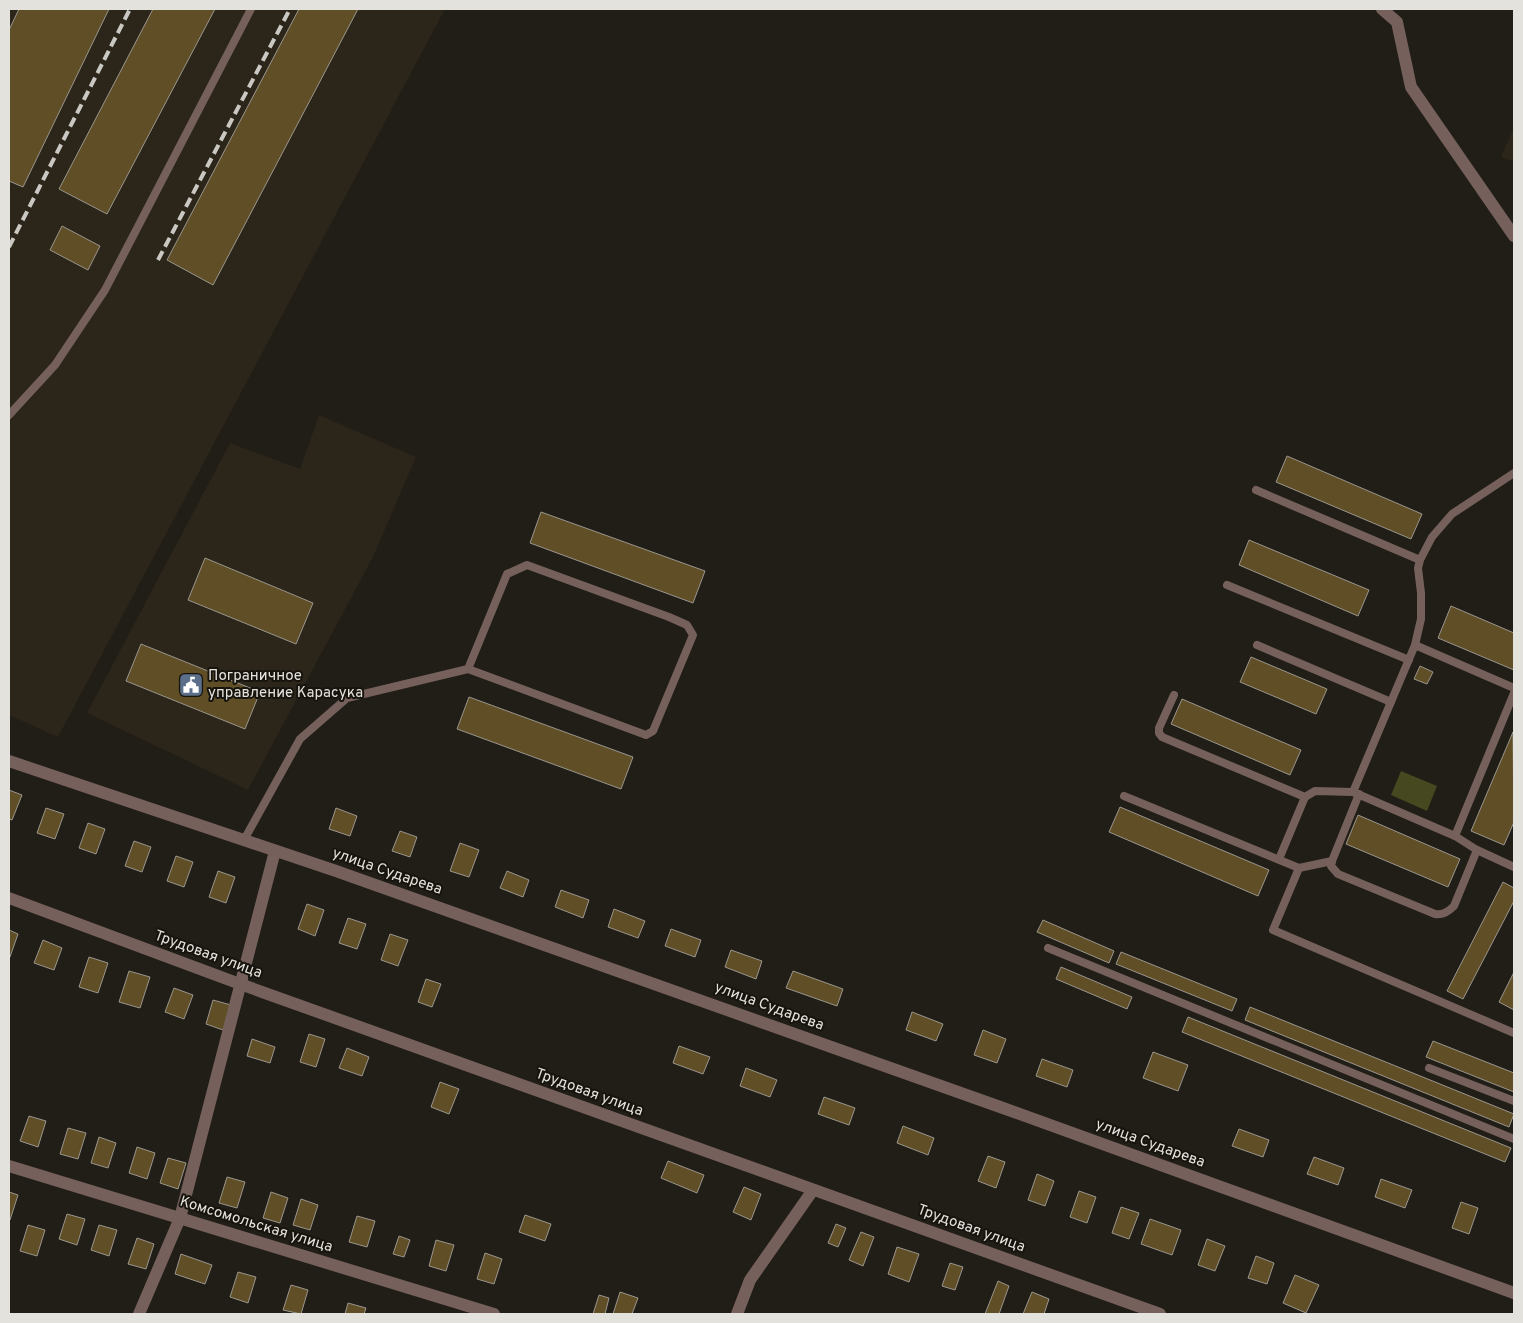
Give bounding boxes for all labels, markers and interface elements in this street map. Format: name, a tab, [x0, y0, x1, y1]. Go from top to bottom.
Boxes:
place label: Пограничное управление Карасука	[208, 667, 363, 703]
public building icon: Пограничное управление Карасука	[178, 672, 204, 698]
street label: улица Сударева	[329, 844, 445, 900]
street label: Трудовая улица	[151, 927, 265, 983]
street label: улица Сударева	[712, 978, 826, 1036]
street label: Трудовая улица	[532, 1065, 646, 1121]
street label: улица Сударева	[1093, 1115, 1207, 1173]
street label: Комсомольская улица	[177, 1193, 335, 1257]
street label: Трудовая улица	[914, 1201, 1028, 1257]

